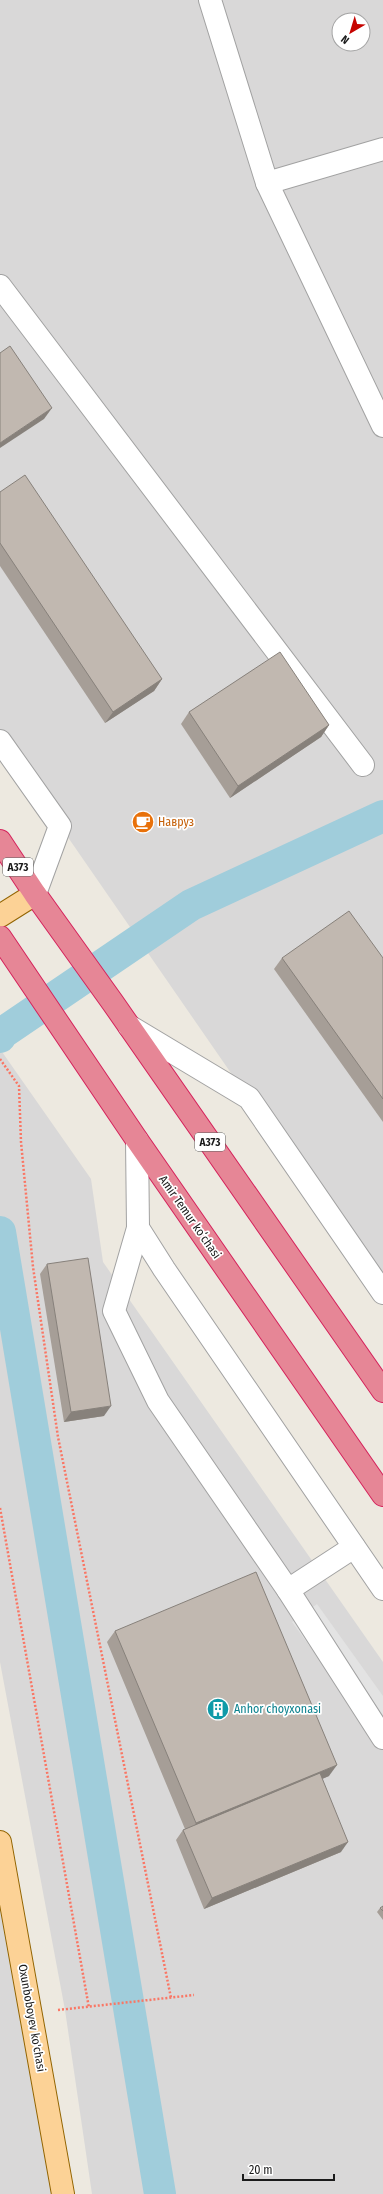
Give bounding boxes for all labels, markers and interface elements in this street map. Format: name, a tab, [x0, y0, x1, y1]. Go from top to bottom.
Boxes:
north arrow	[331, 12, 371, 52]
text: N	[339, 32, 352, 47]
cafe icon: Навруз	[130, 809, 156, 835]
place label: Навруз	[158, 815, 194, 829]
road number: A373	[3, 858, 33, 876]
road number: A373	[195, 1133, 225, 1151]
street label: Amir Temur koʻchasi	[156, 1172, 225, 1261]
building icon: Anhor choyxonasi	[205, 1696, 231, 1722]
place label: Anhor choyxonasi	[234, 1702, 321, 1716]
street label: Oxunboboyev ko'chasi	[16, 1963, 48, 2073]
scale bar	[243, 2156, 334, 2182]
text: 20 m	[249, 2163, 273, 2177]

